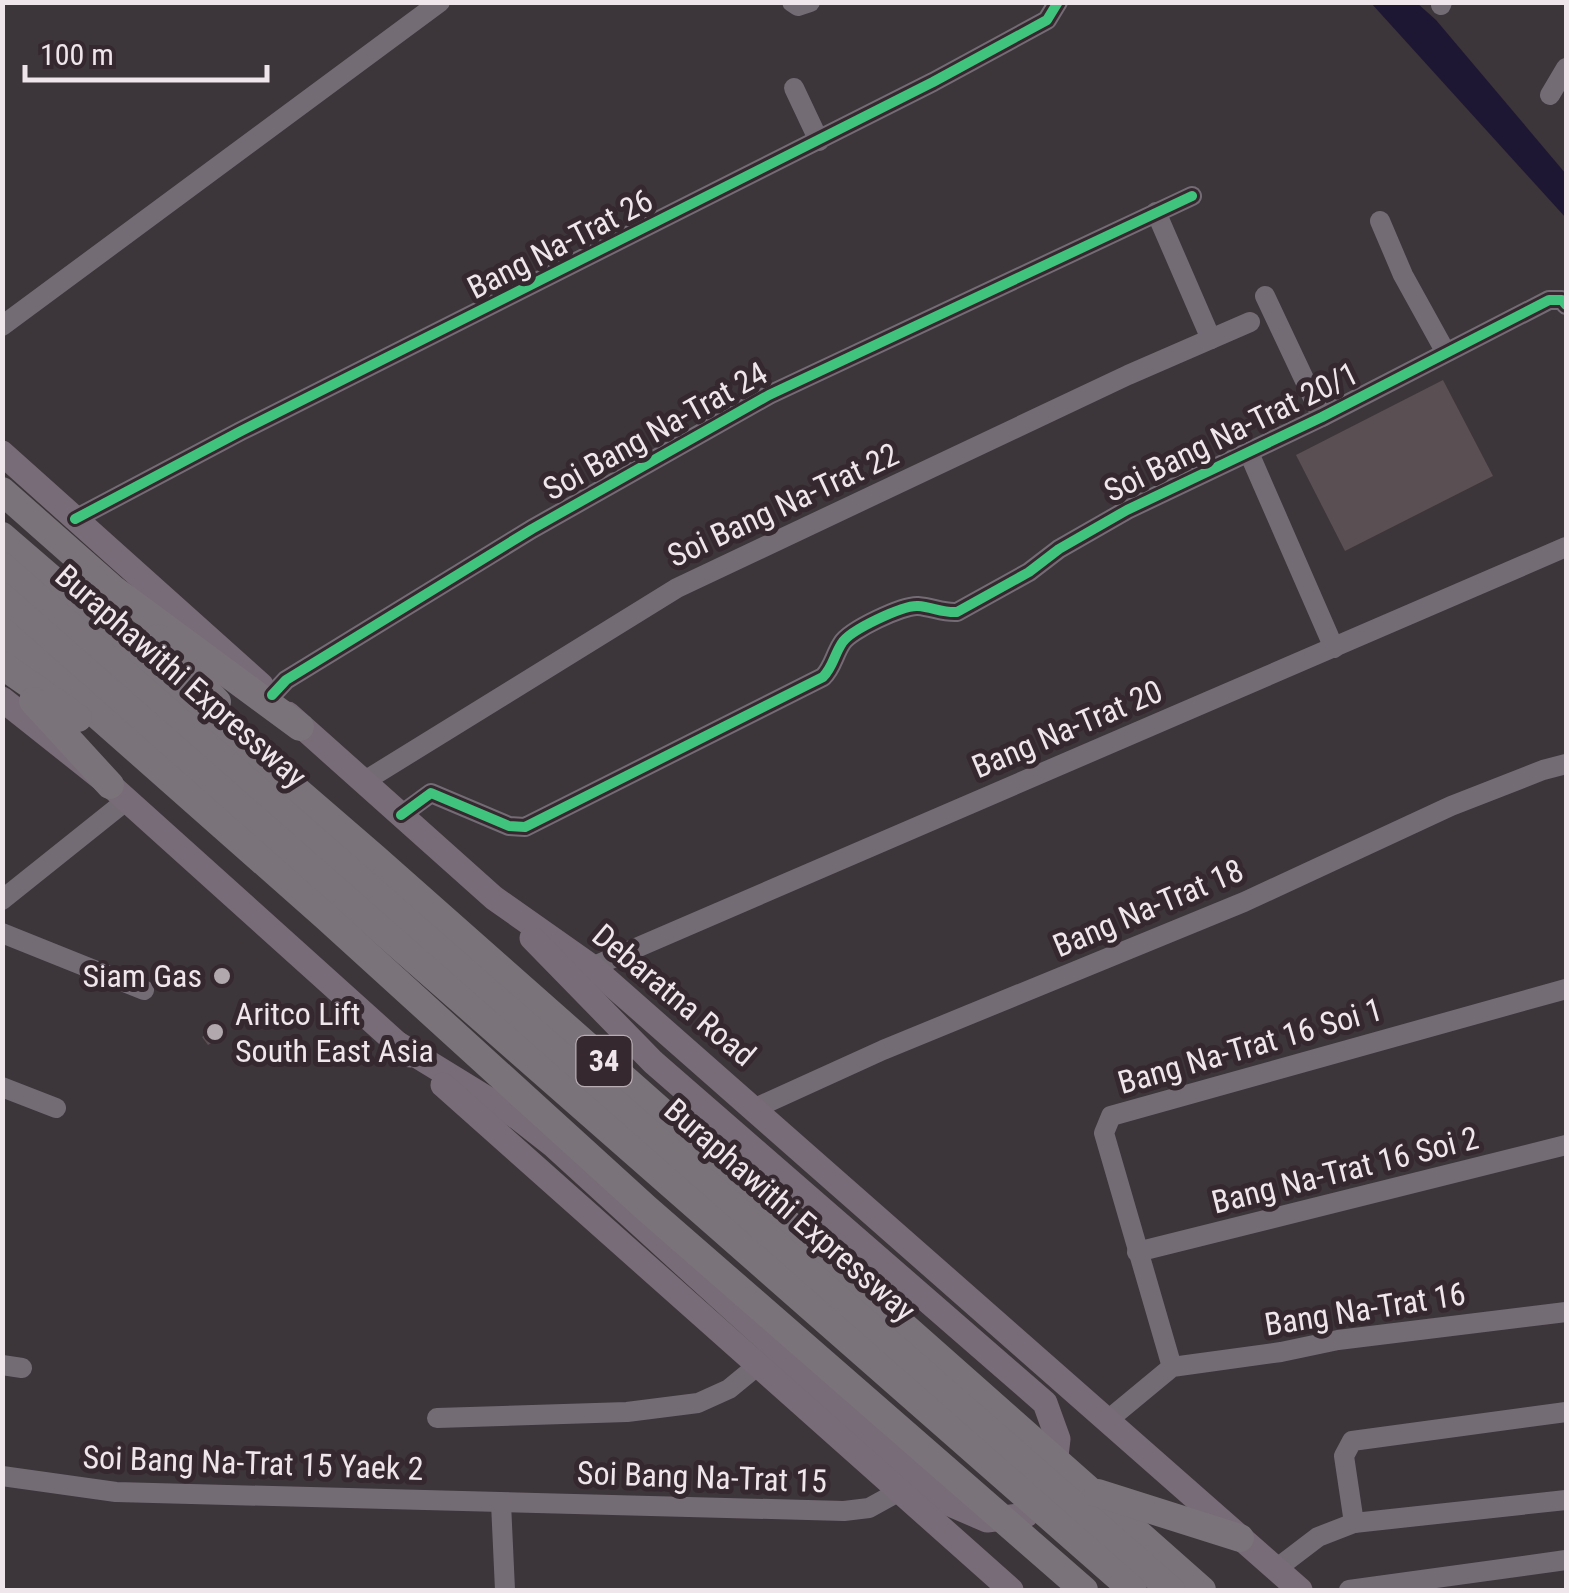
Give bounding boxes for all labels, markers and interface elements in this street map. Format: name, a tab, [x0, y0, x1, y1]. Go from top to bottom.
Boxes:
scale bar	[25, 20, 268, 82]
text: 100 m	[40, 37, 114, 72]
street label: Bang Na-Trat 26	[461, 181, 659, 307]
street label: Soi Bang Na-Trat 24	[536, 354, 774, 508]
street label: Soi Bang Na-Trat 20/1	[1098, 354, 1364, 510]
street label: Soi Bang Na-Trat 22	[662, 435, 904, 575]
street label: Buraphawithi Expressway	[48, 557, 314, 795]
street label: Bang Na-Trat 20	[966, 672, 1168, 786]
street label: Bang Na-Trat 18	[1047, 851, 1249, 965]
street label: Debaratna Road	[585, 916, 763, 1074]
place label: Siam Gas	[82, 957, 202, 995]
marker: Siam Gas	[211, 965, 233, 987]
street label: Bang Na-Trat 16 Soi 1	[1113, 990, 1387, 1102]
place label: Aritco Lift South East Asia	[235, 995, 434, 1070]
marker: Aritco Lift South East Asia	[204, 1021, 226, 1043]
road number: 34	[576, 1036, 632, 1086]
street label: Buraphawithi Expressway	[657, 1091, 923, 1329]
street label: Bang Na-Trat 16 Soi 2	[1208, 1119, 1482, 1221]
street label: Bang Na-Trat 16	[1262, 1274, 1468, 1344]
street label: Soi Bang Na-Trat 15 Yaek 2	[82, 1438, 424, 1488]
street label: Soi Bang Na-Trat 15	[576, 1454, 828, 1500]

